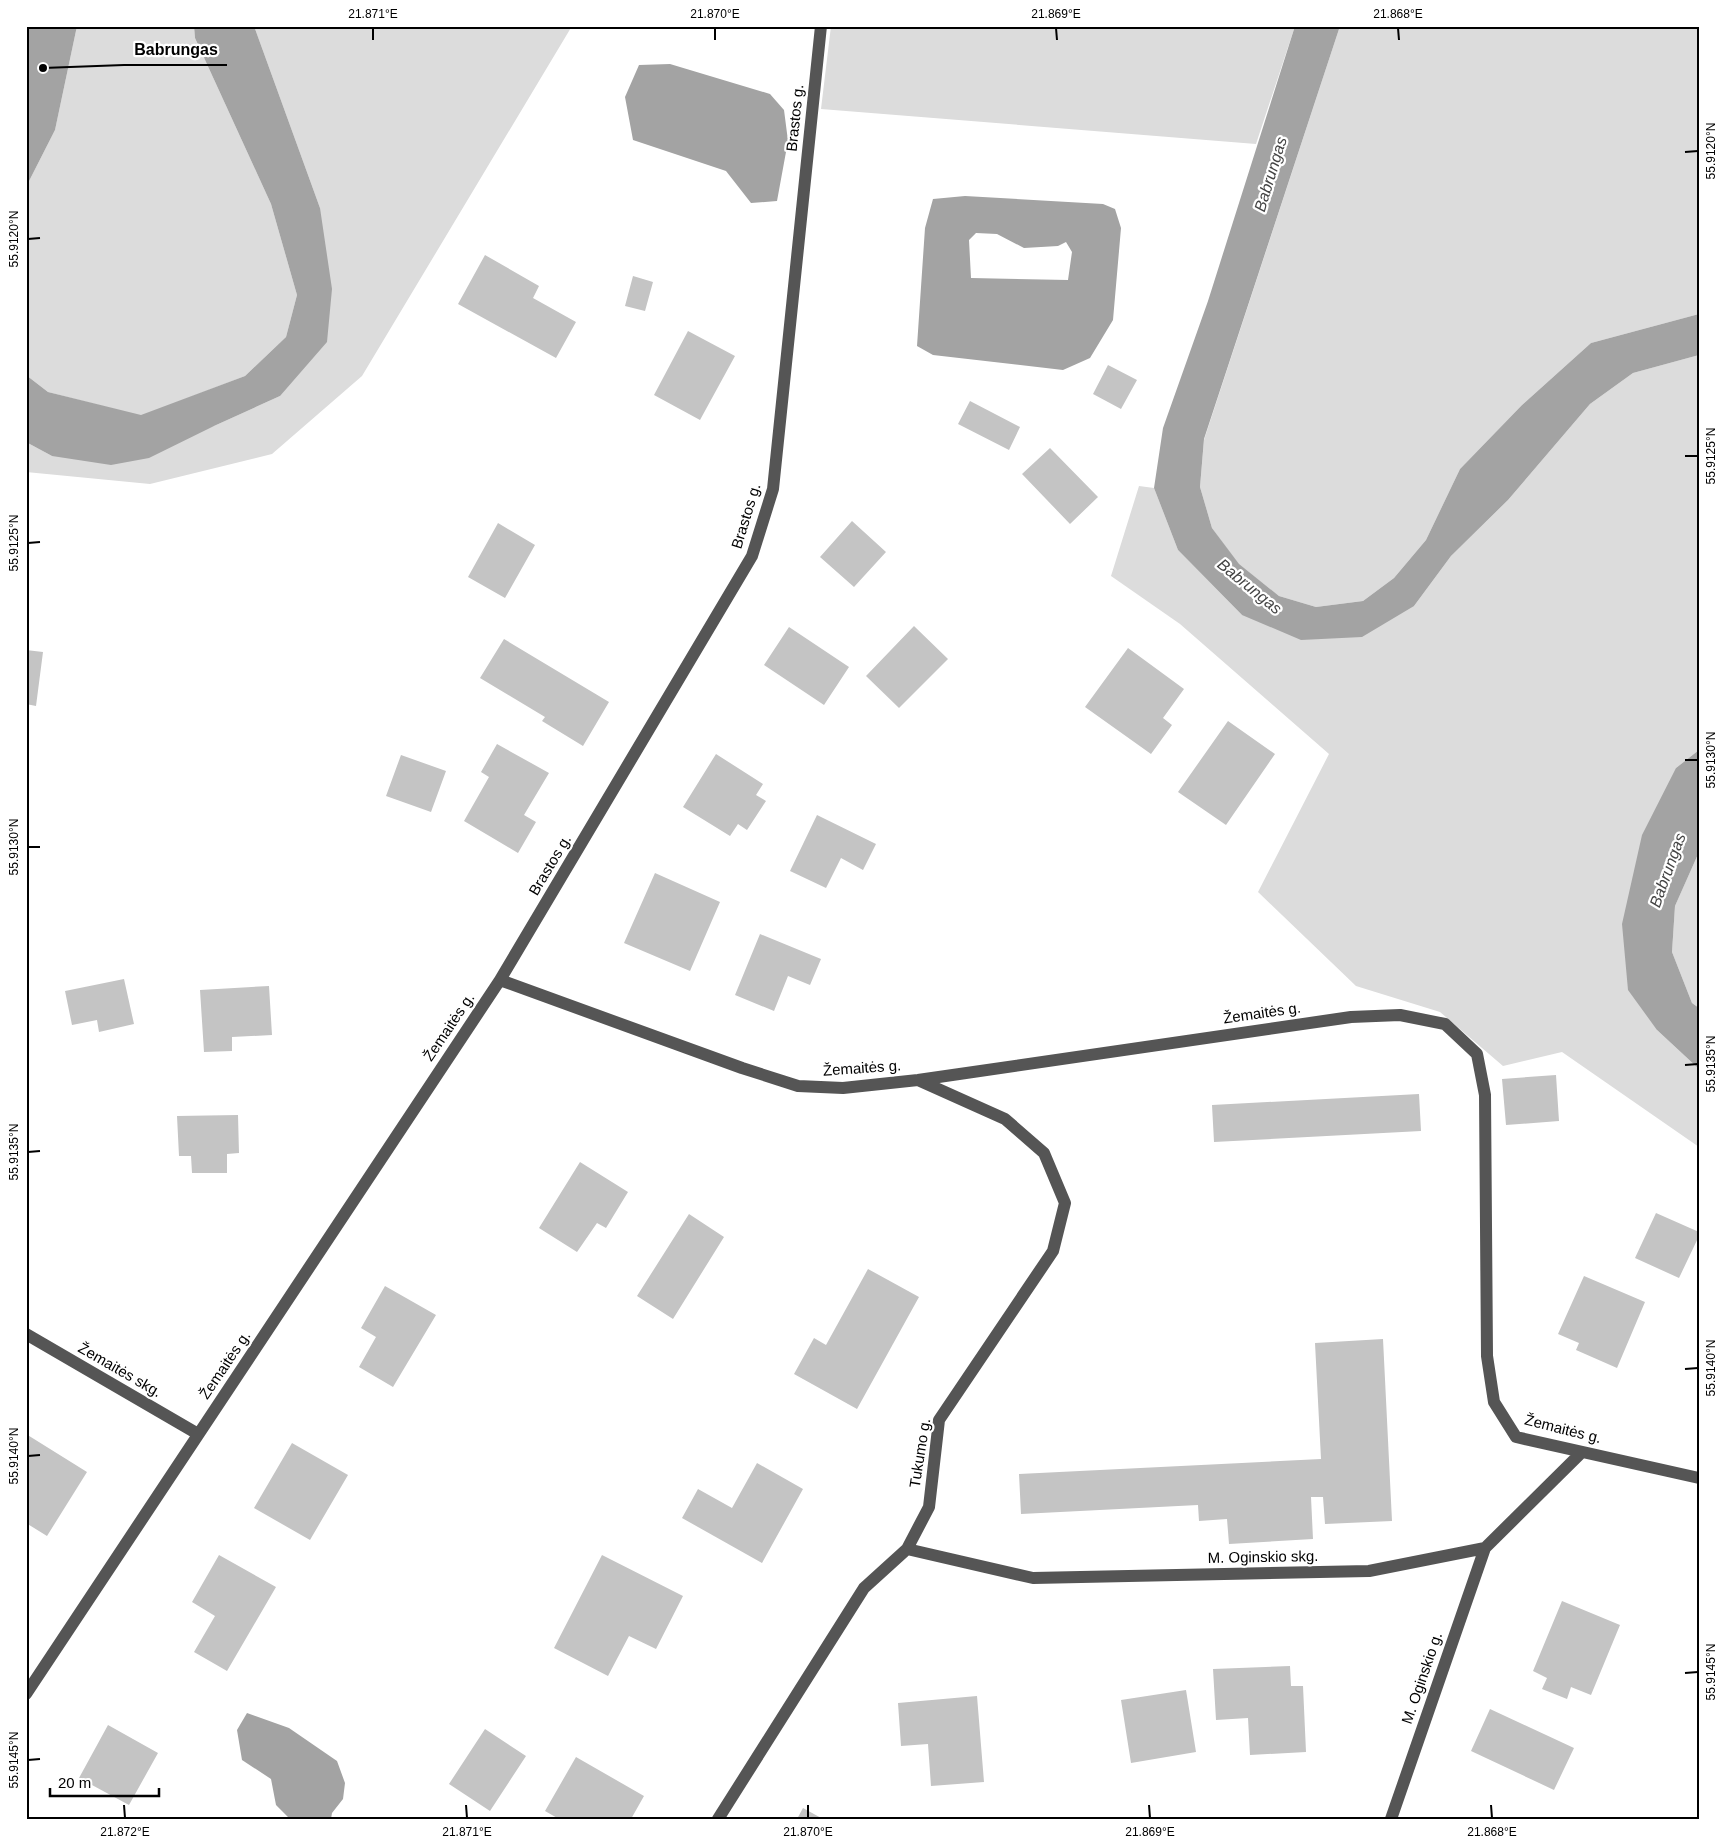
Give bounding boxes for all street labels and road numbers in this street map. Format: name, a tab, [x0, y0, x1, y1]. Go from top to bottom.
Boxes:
street label: Brastos g.	[783, 83, 806, 152]
street label: Brastos g.	[728, 481, 764, 551]
street label: Brastos g.	[525, 831, 574, 898]
street label: Žemaitės g.	[420, 989, 478, 1064]
street label: Žemaitės g.	[1222, 999, 1302, 1026]
street label: Žemaitės g.	[822, 1056, 902, 1079]
street label: Žemaitės g.	[196, 1327, 254, 1402]
street label: Žemaitės skg.	[76, 1339, 165, 1400]
street label: Žemaitės g.	[1523, 1411, 1603, 1446]
street label: Tukumo g.	[906, 1417, 933, 1489]
street label: M. Oginskio skg.	[1207, 1547, 1319, 1566]
street label: M. Oginskio g.	[1398, 1630, 1445, 1726]

